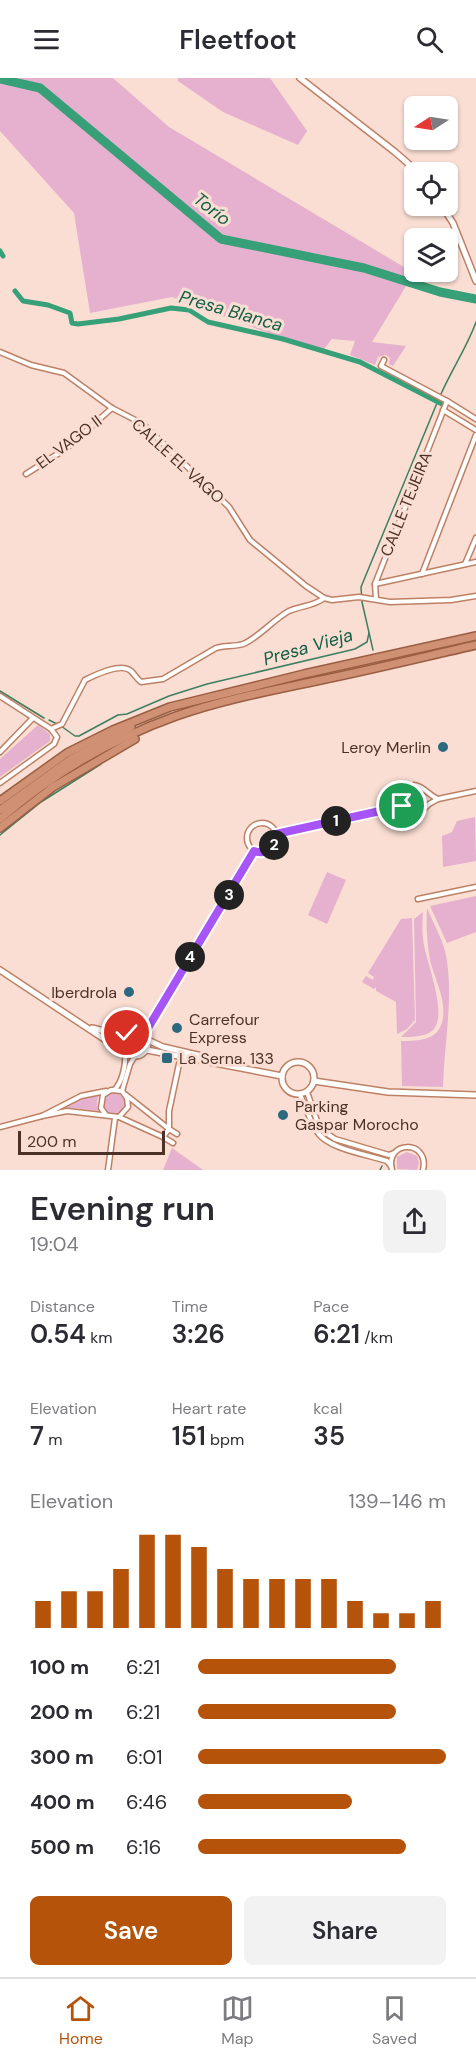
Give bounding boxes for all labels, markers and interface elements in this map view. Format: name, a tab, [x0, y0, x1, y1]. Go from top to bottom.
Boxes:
text: Fleetfoot	[179, 22, 297, 57]
icon: menu	[30, 23, 63, 56]
icon: search	[413, 23, 446, 56]
north arrow	[404, 96, 458, 150]
map controls	[404, 96, 458, 282]
button: locate	[404, 162, 458, 216]
water label: Torío	[188, 187, 236, 231]
button: layers	[404, 228, 458, 282]
water label: Presa Blanca	[176, 285, 286, 337]
street label: EL VAGO II	[32, 410, 106, 474]
street label: CALLE EL VAGO	[127, 414, 229, 508]
street label: CALLE TEJEIRA	[375, 448, 437, 559]
water label: Presa Vieja	[260, 623, 356, 671]
place label: Leroy Merlin	[341, 737, 431, 758]
marker: Leroy Merlin	[436, 740, 450, 754]
pin	[376, 780, 427, 831]
icon: arrive	[385, 789, 418, 822]
pin: 1	[321, 806, 351, 836]
text: 1	[333, 810, 339, 831]
pin: 2	[259, 830, 289, 860]
text: 2	[269, 834, 279, 855]
pin: 3	[214, 880, 244, 910]
text: 3	[224, 884, 234, 905]
pin: 4	[175, 942, 205, 972]
text: 4	[185, 946, 195, 967]
place label: Iberdrola	[51, 982, 117, 1003]
marker: Iberdrola	[122, 985, 136, 999]
pin	[101, 1007, 152, 1058]
place label: Carrefour Express	[189, 1009, 260, 1048]
icon: check	[110, 1016, 143, 1049]
marker: Carrefour Express	[170, 1021, 184, 1035]
place label: La Serna. 133	[179, 1048, 274, 1069]
marker: La Serna. 133	[160, 1051, 174, 1065]
place label: Parking Gaspar Morocho	[295, 1096, 419, 1135]
marker: Parking Gaspar Morocho	[276, 1108, 290, 1122]
scale bar	[18, 1128, 165, 1156]
text: 200 m	[27, 1131, 76, 1152]
text: Evening run	[30, 1187, 215, 1230]
button: share	[383, 1190, 446, 1253]
text: 19:04	[30, 1231, 79, 1257]
text: Distance	[30, 1296, 95, 1317]
text: Time	[172, 1296, 208, 1317]
text: Pace	[313, 1296, 349, 1317]
text: 0.54	[30, 1317, 86, 1351]
text: 3:26	[172, 1317, 225, 1351]
text: 6:21	[313, 1317, 360, 1351]
text: km	[86, 1327, 112, 1348]
text: /km	[360, 1327, 393, 1348]
text: Elevation	[30, 1398, 97, 1419]
text: Heart rate	[172, 1398, 246, 1419]
text: kcal	[313, 1398, 342, 1419]
text: 7	[30, 1419, 44, 1453]
text: 151	[172, 1419, 206, 1453]
text: 35	[313, 1419, 345, 1453]
text: m	[44, 1429, 62, 1450]
text: bpm	[206, 1429, 244, 1450]
text: Elevation	[30, 1488, 113, 1514]
text: 139–146 m	[349, 1488, 446, 1514]
text: 100 m	[30, 1654, 89, 1680]
text: 6:21	[126, 1654, 160, 1680]
text: 200 m	[30, 1699, 93, 1725]
text: 6:21	[126, 1699, 160, 1725]
text: 300 m	[30, 1744, 94, 1770]
text: 6:01	[126, 1744, 163, 1770]
text: 400 m	[30, 1789, 95, 1815]
text: 6:46	[126, 1789, 167, 1815]
text: 500 m	[30, 1834, 94, 1860]
text: 6:16	[126, 1834, 161, 1860]
button: Save	[30, 1896, 232, 1965]
button: Share	[244, 1896, 446, 1965]
tab: Home	[59, 1992, 103, 2049]
tab: Map	[221, 1992, 254, 2049]
tab: Saved	[372, 1992, 417, 2049]

